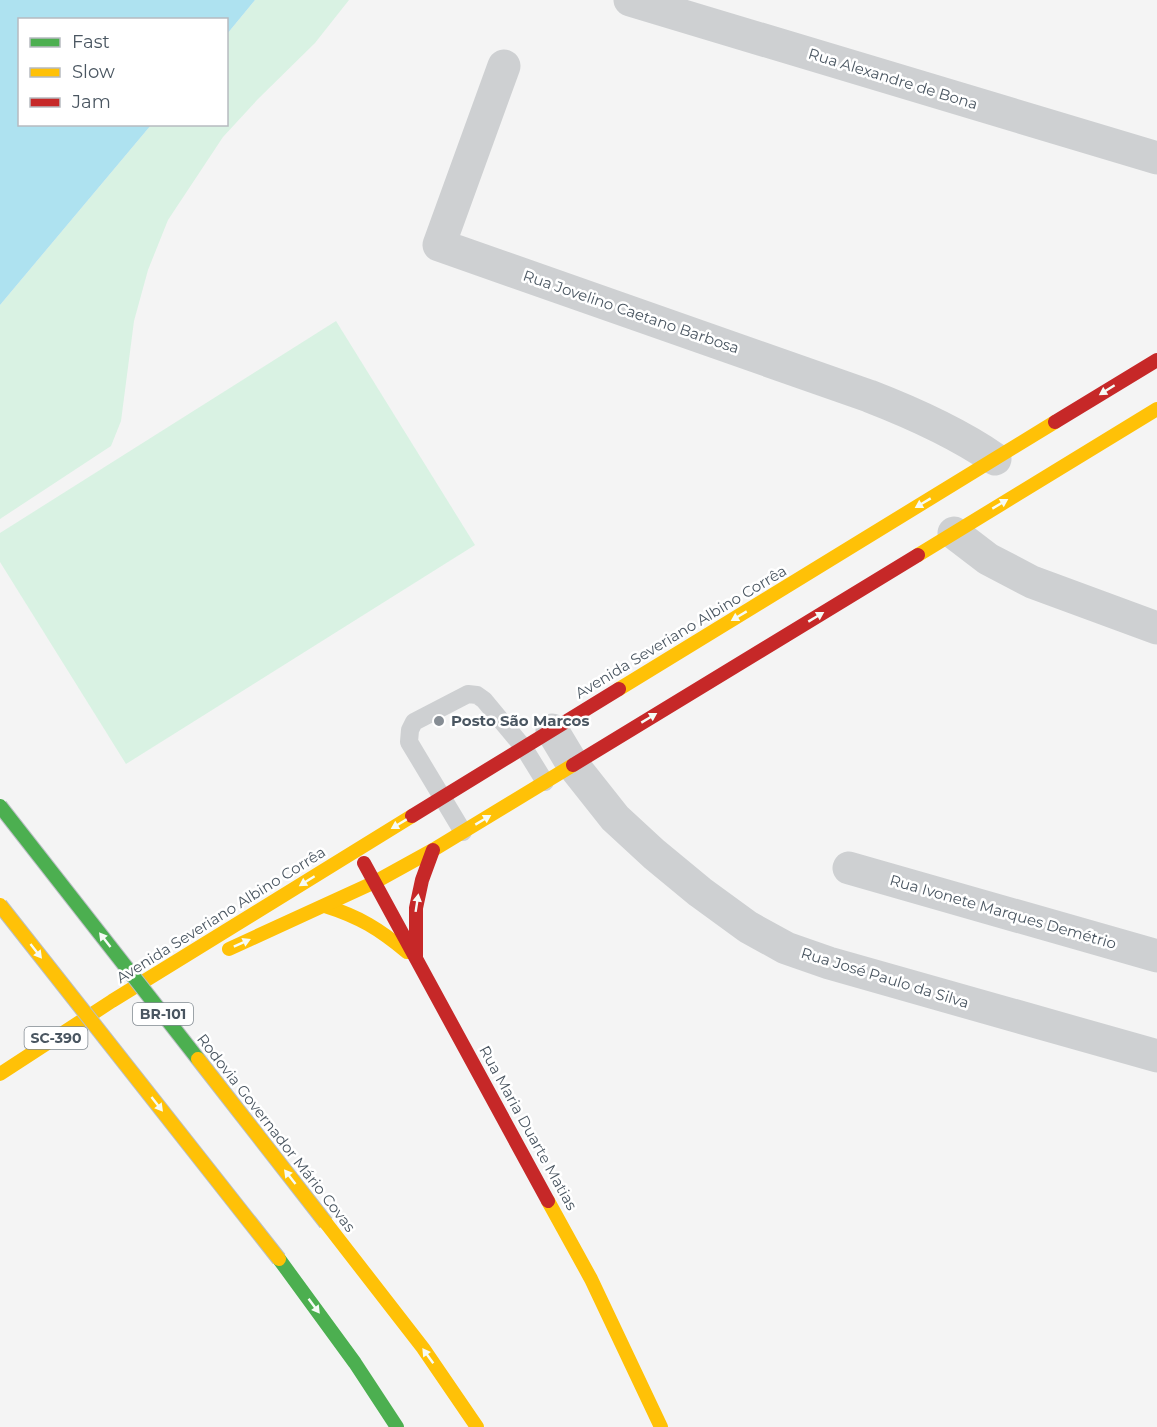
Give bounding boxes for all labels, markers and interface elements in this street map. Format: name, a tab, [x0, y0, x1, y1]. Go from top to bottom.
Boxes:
legend	[18, 18, 228, 126]
text: Fast	[72, 31, 110, 53]
street label: Rua Alexandre de Bona	[806, 44, 980, 113]
text: Slow	[72, 61, 115, 83]
text: Jam	[71, 91, 111, 113]
street label: Rua Jovelino Caetano Barbosa	[521, 266, 742, 358]
one-way arrow	[1099, 385, 1115, 396]
one-way arrow	[915, 498, 931, 509]
one-way arrow	[992, 499, 1008, 510]
street label: Avenida Severiano Albino Corrêa	[572, 561, 790, 702]
one-way arrow	[731, 610, 747, 621]
one-way arrow	[808, 611, 824, 622]
place label: Posto São Marcos	[451, 711, 589, 730]
one-way arrow	[641, 713, 657, 724]
marker: Posto São Marcos	[432, 714, 446, 728]
one-way arrow	[475, 815, 492, 825]
one-way arrow	[391, 819, 407, 830]
street label: Avenida Severiano Albino Corrêa	[112, 842, 329, 987]
street label: Rua Ivonete Marques Demétrio	[888, 870, 1119, 953]
one-way arrow	[298, 875, 315, 886]
one-way arrow	[413, 894, 422, 913]
one-way arrow	[99, 933, 111, 948]
one-way arrow	[234, 938, 252, 948]
one-way arrow	[30, 943, 42, 958]
street label: Rua José Paulo da Silva	[799, 943, 971, 1012]
road number: BR-101	[133, 1003, 193, 1025]
road number: SC-390	[25, 1027, 88, 1049]
street label: Rodovia Governador Mário Covas	[193, 1030, 360, 1236]
street label: Rua Maria Duarte Matias	[475, 1042, 582, 1213]
one-way arrow	[150, 1096, 163, 1112]
one-way arrow	[284, 1169, 296, 1184]
one-way arrow	[308, 1298, 320, 1314]
one-way arrow	[422, 1348, 434, 1364]

